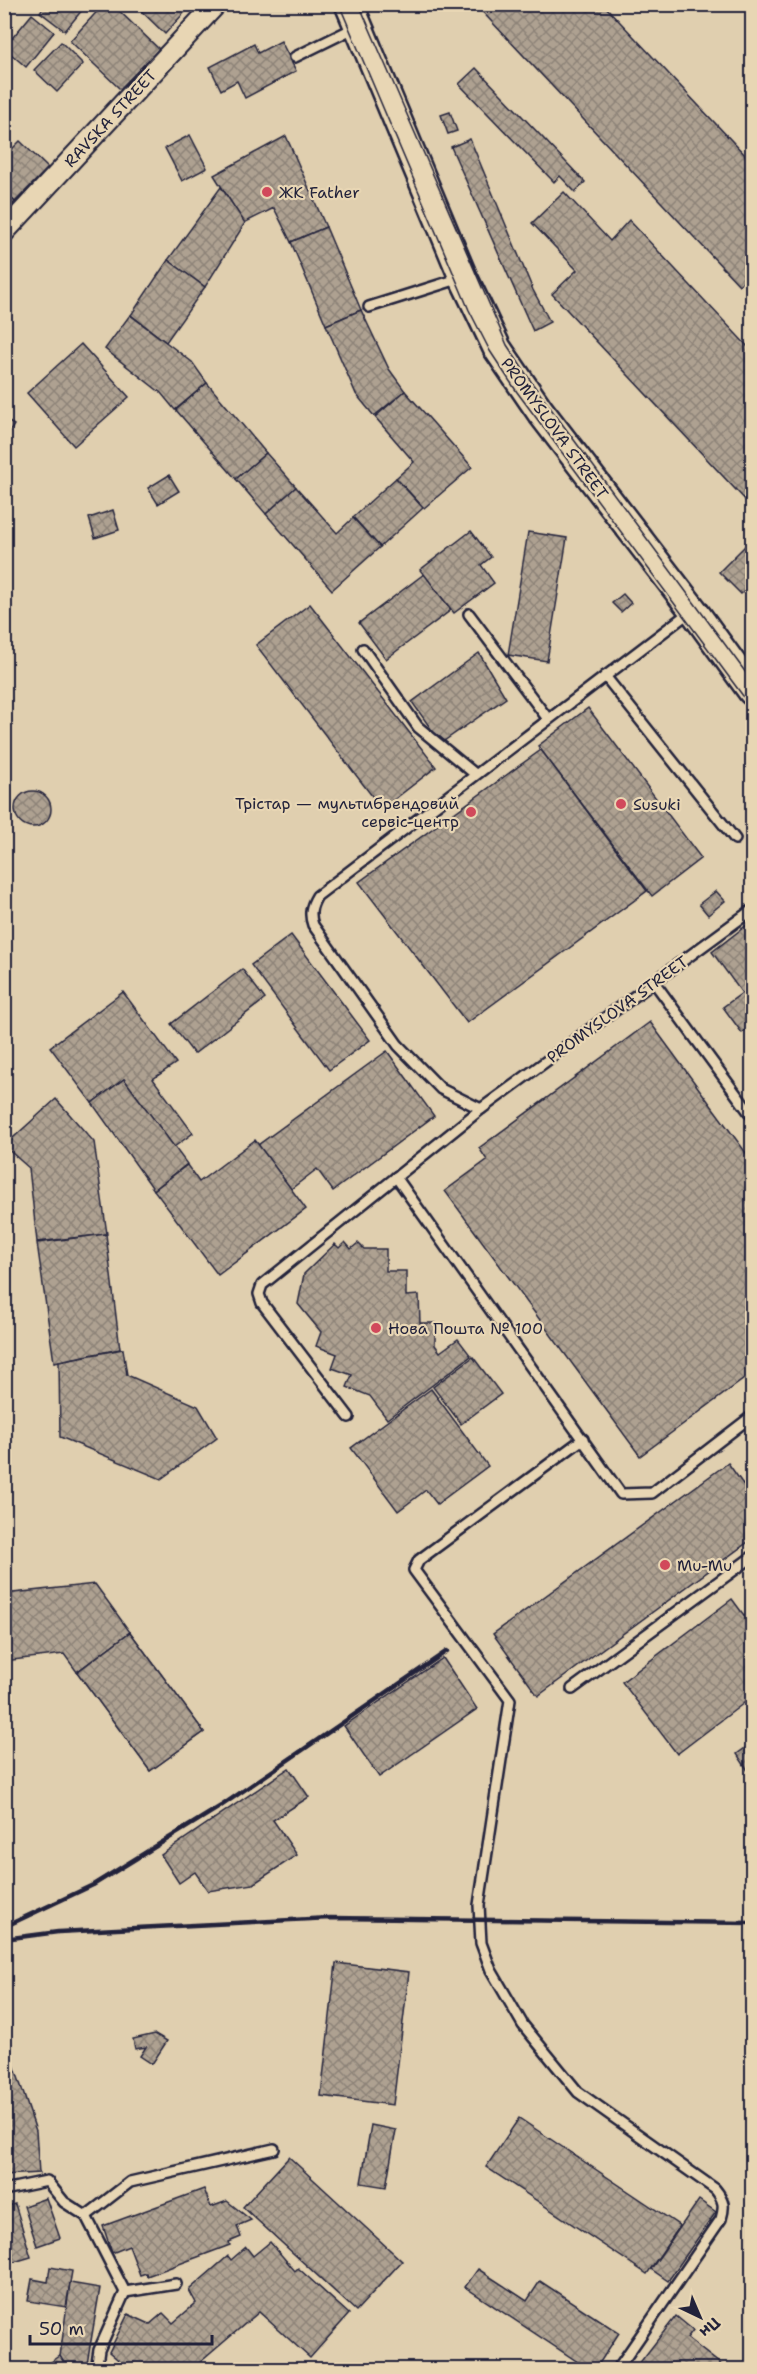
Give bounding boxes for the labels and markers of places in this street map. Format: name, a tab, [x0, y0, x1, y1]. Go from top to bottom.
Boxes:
place label: ЖК Father	[279, 182, 360, 203]
marker: ЖК Father	[260, 185, 274, 199]
place label: Трістар — мультибрендовий сервіс-центр	[235, 793, 459, 832]
place label: Susuki	[633, 794, 681, 815]
marker: Susuki	[614, 797, 628, 811]
marker: Трістар — мультибрендовий сервіс-центр	[464, 805, 478, 819]
place label: Нова Пошта № 100	[388, 1318, 543, 1339]
marker: Нова Пошта № 100	[369, 1321, 383, 1335]
place label: Mu-Mu	[677, 1555, 732, 1576]
marker: Mu-Mu	[658, 1558, 672, 1572]

